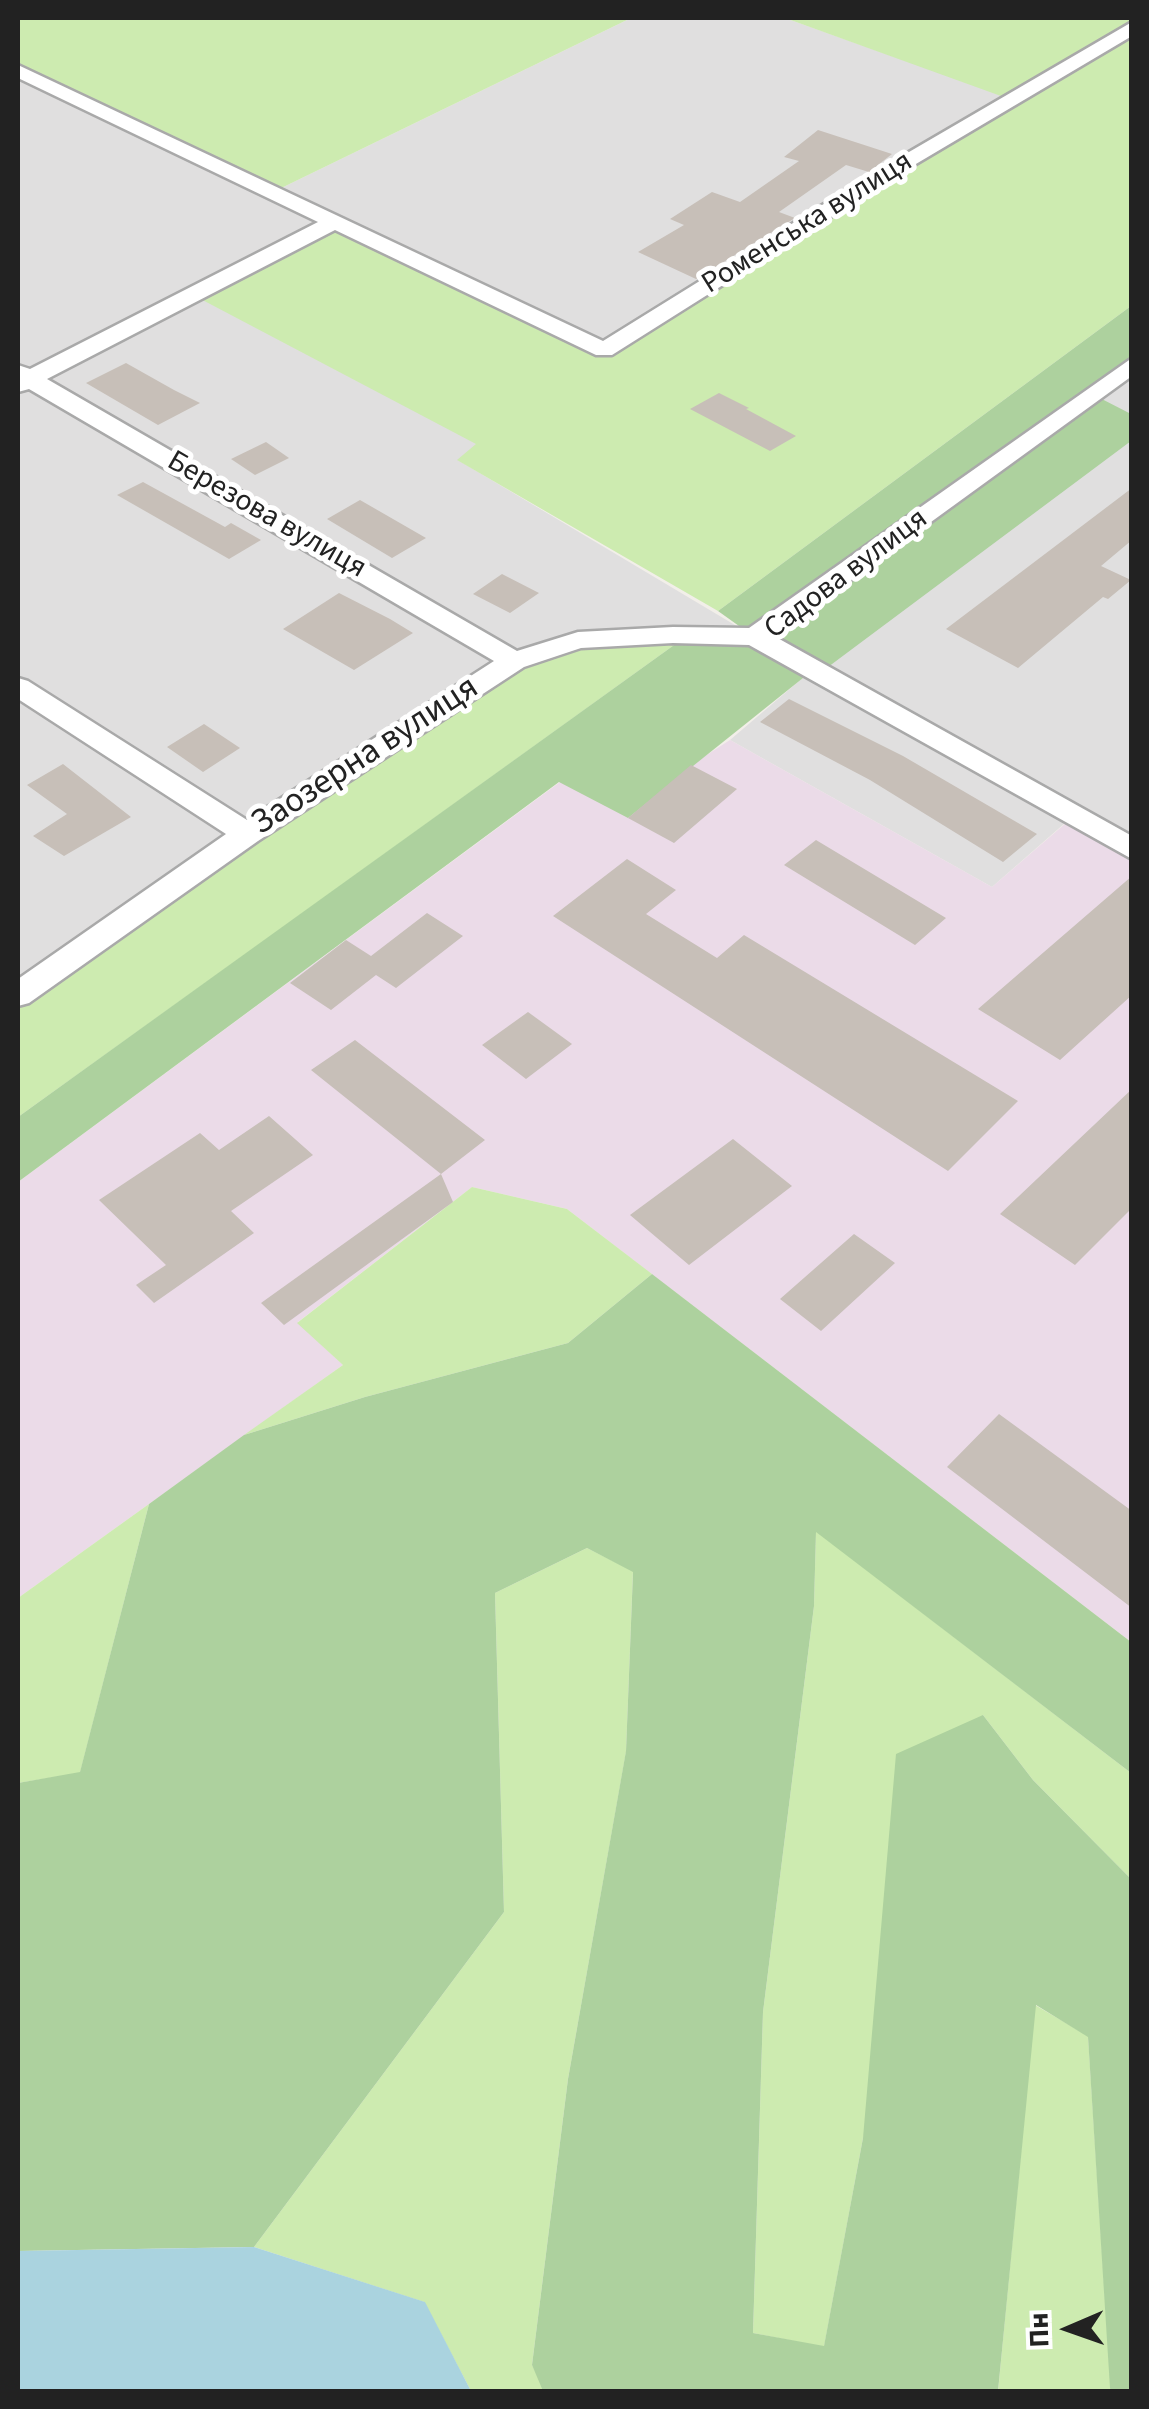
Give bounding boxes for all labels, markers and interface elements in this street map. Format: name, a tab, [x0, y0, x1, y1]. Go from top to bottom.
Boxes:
street label: Роменська вулиця	[696, 145, 920, 303]
street label: Березова вулиця	[160, 444, 372, 588]
street label: Садова вулиця	[758, 502, 936, 648]
street label: Заозерна вулиця	[245, 668, 487, 846]
north arrow	[1019, 2279, 1119, 2379]
text: Пн	[1018, 2312, 1060, 2348]

